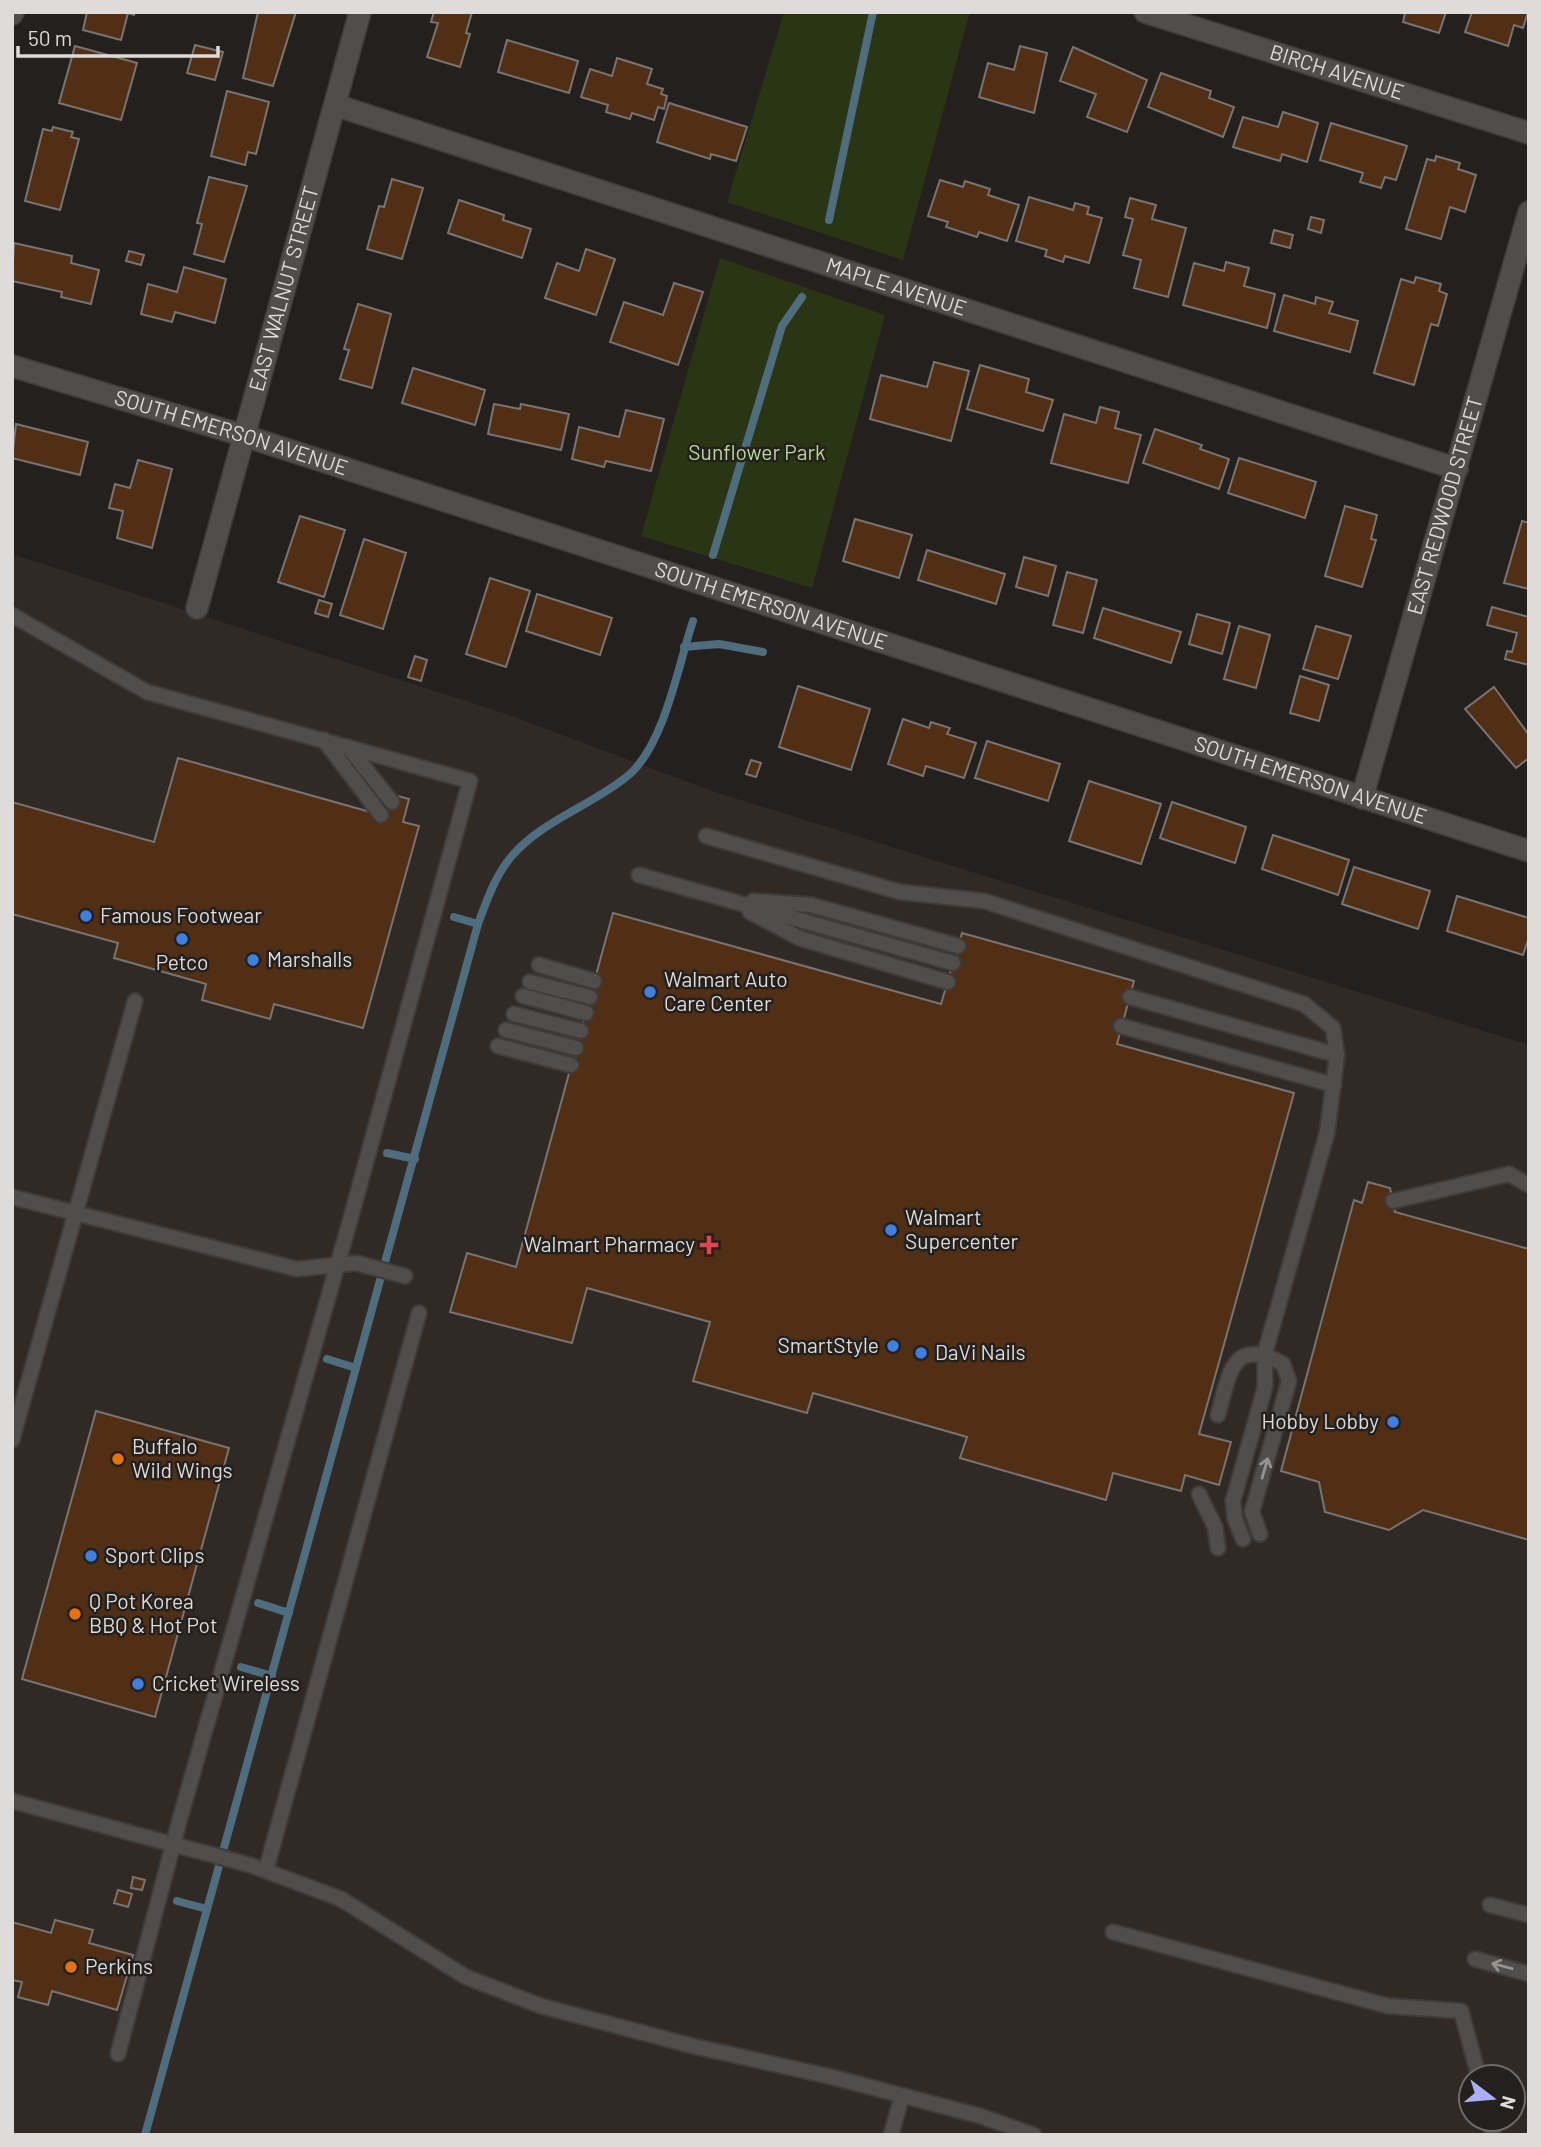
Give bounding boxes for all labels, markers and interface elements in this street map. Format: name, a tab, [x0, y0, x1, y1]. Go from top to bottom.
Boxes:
scale bar	[18, 14, 217, 58]
text: 50 m	[28, 25, 72, 50]
street label: BIRCH AVENUE	[1267, 38, 1407, 104]
street label: EAST WALNUT STREET	[243, 183, 323, 394]
street label: MAPLE AVENUE	[823, 251, 970, 320]
street label: SOUTH EMERSON AVENUE	[112, 384, 351, 479]
street label: EAST REDWOOD STREET	[1401, 393, 1487, 617]
park label: Sunflower Park	[688, 439, 826, 464]
street label: SOUTH EMERSON AVENUE	[652, 555, 891, 654]
street label: SOUTH EMERSON AVENUE	[1191, 730, 1430, 828]
place label: Famous Footwear	[100, 902, 262, 927]
marker: Famous Footwear	[78, 908, 94, 924]
marker: Petco	[174, 931, 190, 947]
place label: Marshalls	[267, 946, 352, 971]
place label: Petco	[156, 949, 208, 974]
marker: Marshalls	[245, 952, 261, 968]
place label: Walmart Auto Care Center	[664, 966, 788, 1015]
marker: Walmart Auto Care Center	[642, 984, 658, 1000]
place label: Walmart Supercenter	[905, 1204, 1019, 1253]
marker: Walmart Supercenter	[883, 1222, 899, 1238]
place label: Walmart Pharmacy	[523, 1231, 695, 1256]
marker: Walmart Pharmacy	[701, 1237, 717, 1253]
place label: SmartStyle	[777, 1332, 879, 1357]
marker: SmartStyle	[885, 1338, 901, 1354]
place label: DaVi Nails	[935, 1339, 1026, 1364]
marker: DaVi Nails	[913, 1345, 929, 1361]
place label: Hobby Lobby	[1261, 1408, 1379, 1433]
marker: Hobby Lobby	[1385, 1414, 1401, 1430]
place label: Buffalo Wild Wings	[132, 1433, 233, 1482]
marker: Buffalo Wild Wings	[110, 1451, 126, 1467]
one-way arrow	[1259, 1457, 1272, 1479]
place label: Sport Clips	[105, 1542, 205, 1567]
marker: Sport Clips	[83, 1548, 99, 1564]
place label: Q Pot Korea BBQ & Hot Pot	[89, 1588, 218, 1637]
marker: Q Pot Korea BBQ & Hot Pot	[67, 1606, 83, 1622]
place label: Cricket Wireless	[152, 1670, 300, 1695]
marker: Cricket Wireless	[130, 1676, 146, 1692]
place label: Perkins	[85, 1953, 153, 1978]
marker: Perkins	[63, 1959, 79, 1975]
one-way arrow	[1491, 1959, 1513, 1972]
north arrow	[1457, 2063, 1527, 2133]
text: N	[1496, 2094, 1522, 2112]

